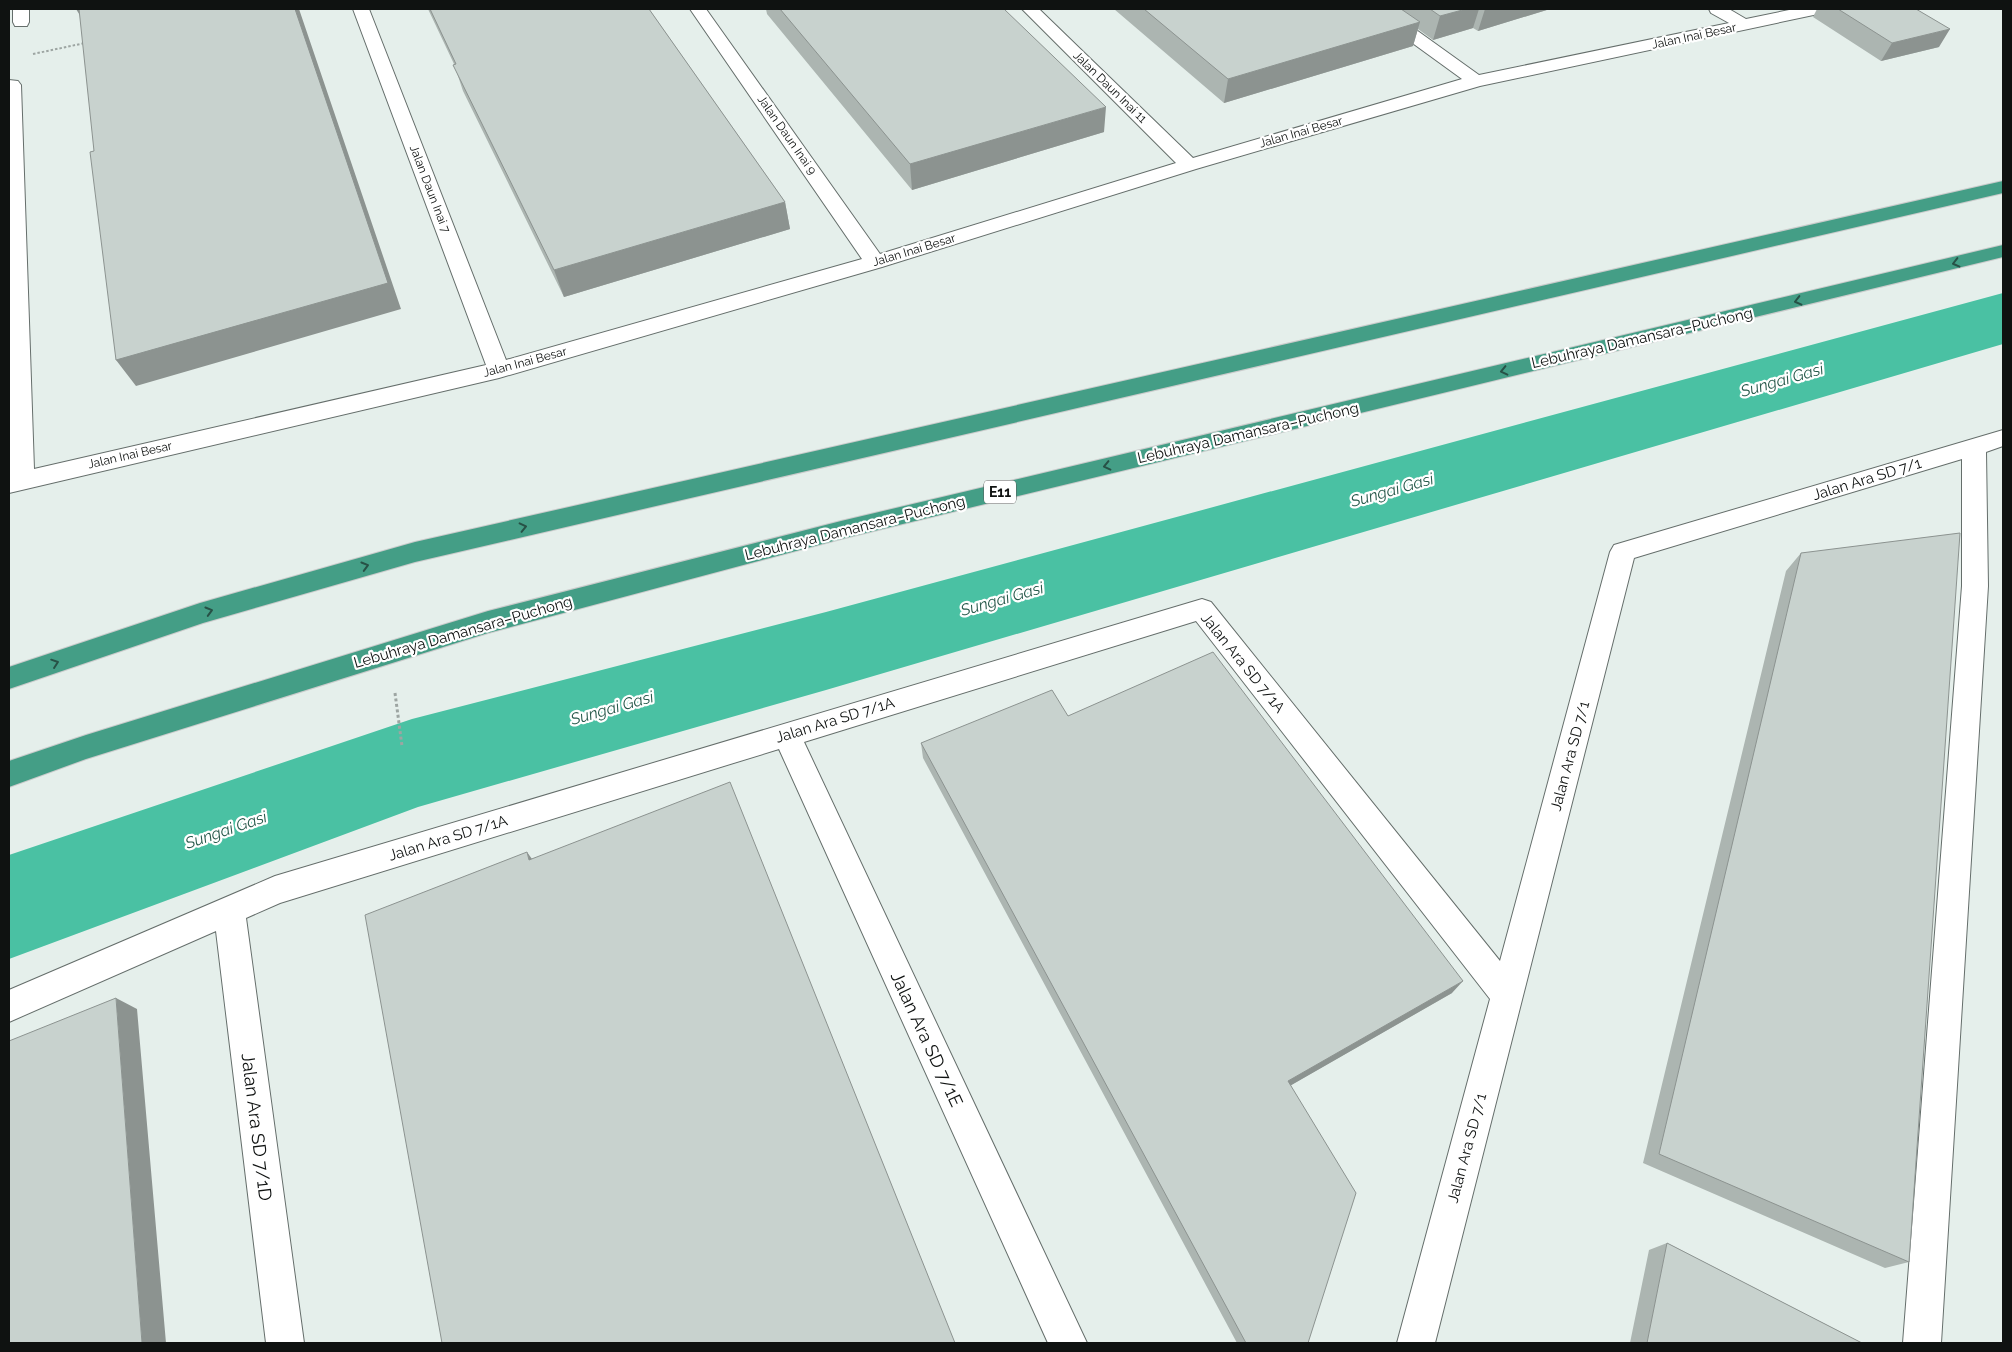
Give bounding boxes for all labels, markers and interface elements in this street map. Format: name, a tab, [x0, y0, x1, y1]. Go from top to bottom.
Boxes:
street label: Jalan Inai Besar	[1651, 20, 1738, 52]
street label: Jalan Daun Inai 11	[1070, 48, 1150, 126]
street label: Jalan Daun Inai 9	[754, 93, 820, 177]
street label: Jalan Inai Besar	[1258, 113, 1345, 151]
street label: Jalan Daun Inai 7	[407, 143, 453, 235]
street label: Jalan Inai Besar	[871, 231, 958, 269]
one-way arrow	[1951, 257, 1960, 268]
one-way arrow	[1793, 295, 1802, 306]
street label: Lebuhraya Damansara–Puchong	[1530, 304, 1754, 372]
street label: Jalan Inai Besar	[482, 344, 569, 380]
water label: Sungai Gasi	[1737, 359, 1826, 401]
one-way arrow	[1499, 365, 1508, 376]
street label: Lebuhraya Damansara–Puchong	[1136, 399, 1360, 467]
street label: Jalan Inai Besar	[87, 438, 174, 471]
street label: Jalan Ara SD 7/1	[1810, 454, 1924, 504]
one-way arrow	[1103, 460, 1112, 471]
water label: Sungai Gasi	[1347, 469, 1436, 511]
road number: E11	[984, 481, 1016, 504]
street label: Lebuhraya Damansara–Puchong	[743, 492, 967, 564]
one-way arrow	[518, 522, 527, 533]
one-way arrow	[361, 561, 369, 572]
water label: Sungai Gasi	[957, 578, 1046, 620]
street label: Lebuhraya Damansara–Puchong	[352, 592, 574, 672]
one-way arrow	[204, 606, 212, 616]
street label: Jalan Ara SD 7/1A	[1197, 609, 1289, 717]
one-way arrow	[50, 658, 59, 668]
water label: Sungai Gasi	[567, 687, 656, 729]
street label: Jalan Ara SD 7/1A	[773, 693, 897, 747]
street label: Jalan Ara SD 7/1	[1547, 699, 1593, 813]
water label: Sungai Gasi	[182, 807, 270, 853]
street label: Jalan Ara SD 7/1A	[386, 811, 510, 865]
street label: Jalan Ara SD 7/1E	[887, 968, 967, 1110]
street label: Jalan Ara SD 7/1D	[238, 1052, 276, 1202]
street label: Jalan Ara SD 7/1	[1444, 1091, 1490, 1205]

